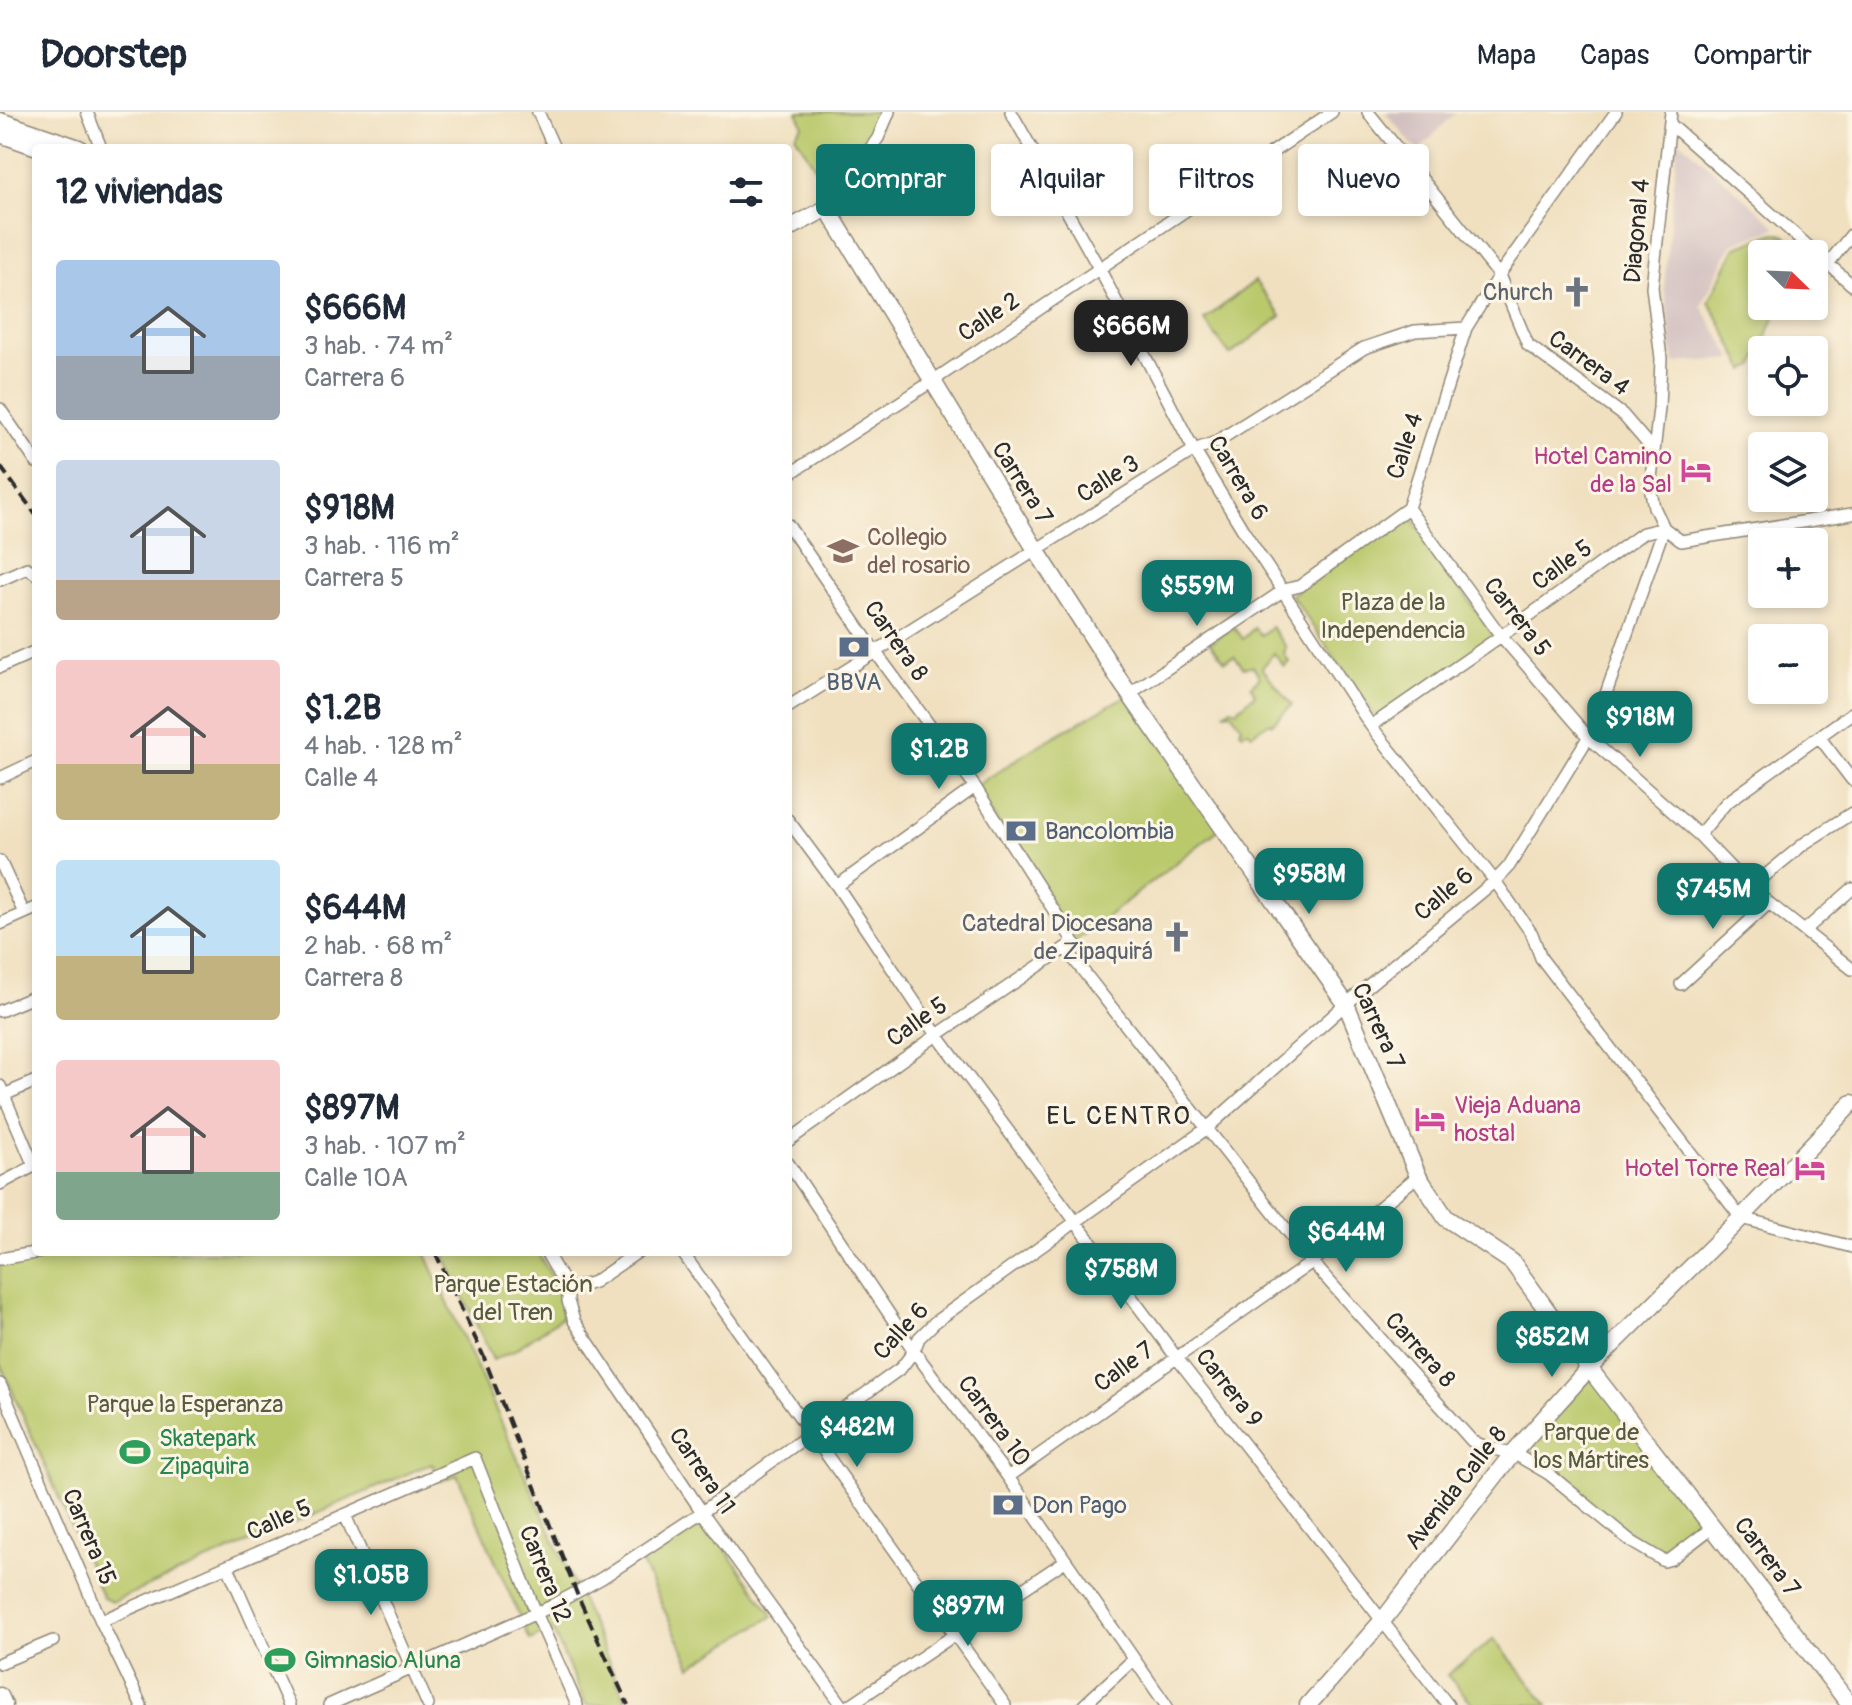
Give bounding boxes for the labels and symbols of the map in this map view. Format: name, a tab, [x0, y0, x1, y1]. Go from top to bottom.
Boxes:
street label: Diagonal 4	[1618, 177, 1656, 284]
north arrow	[1748, 240, 1828, 320]
church icon: Church	[1560, 275, 1594, 309]
place label: Church	[1483, 278, 1553, 307]
street label: Calle 2	[953, 286, 1025, 348]
pin: $666M	[1075, 300, 1187, 368]
street label: Carrera 4	[1543, 324, 1635, 402]
street label: Calle 4	[1381, 409, 1429, 483]
street label: Carrera 6	[1202, 431, 1274, 525]
street label: Carrera 7	[985, 436, 1059, 530]
place label: Hotel Camino de la Sal	[1533, 442, 1672, 499]
street label: Calle 3	[1072, 449, 1144, 509]
hotel icon: Hotel Camino de la Sal	[1679, 453, 1713, 487]
place label: Collegio del rosario	[867, 523, 970, 580]
street label: Calle 5	[1526, 533, 1598, 597]
school or university icon: Collegio del rosario	[826, 534, 860, 568]
pin: $559M	[1141, 560, 1253, 628]
street label: Carrera 5	[1477, 572, 1557, 662]
park label: Plaza de la Independencia	[1320, 588, 1466, 645]
street label: Carrera 8	[858, 595, 934, 687]
bank icon: BBVA	[837, 630, 871, 664]
place label: BBVA	[826, 668, 882, 697]
pin: $918M	[1584, 691, 1696, 759]
pin: $1.2B	[883, 723, 995, 791]
bank icon: Bancolombia	[1004, 814, 1038, 848]
place label: Bancolombia	[1045, 817, 1174, 846]
pin: $958M	[1253, 848, 1365, 916]
street label: Calle 6	[1408, 861, 1480, 927]
pin: $745M	[1657, 863, 1769, 931]
place label: Catedral Diocesana de Zipaquirá	[962, 909, 1153, 966]
church icon: Catedral Diocesana de Zipaquirá	[1160, 920, 1194, 954]
street label: Carrera 7	[1345, 978, 1411, 1074]
street label: Calle 5	[881, 991, 953, 1053]
place label: Vieja Aduana hostal	[1454, 1091, 1581, 1148]
district label: EL CENTRO	[1046, 1100, 1192, 1132]
hotel icon: Vieja Aduana hostal	[1413, 1102, 1447, 1136]
hotel icon: Hotel Torre Real	[1793, 1151, 1827, 1185]
place label: Hotel Torre Real	[1624, 1154, 1786, 1183]
pin: $644M	[1290, 1206, 1402, 1274]
pin: $758M	[1065, 1243, 1177, 1311]
park label: Parque Estación del Tren	[433, 1270, 593, 1327]
street label: Calle 6	[867, 1296, 935, 1366]
street label: Carrera 8	[1379, 1306, 1461, 1394]
pin: $852M	[1496, 1311, 1608, 1379]
street label: Calle 7	[1088, 1335, 1160, 1398]
street label: Carrera 9	[1189, 1343, 1269, 1433]
street label: Carrera 10	[951, 1370, 1037, 1472]
park label: Parque la Esperanza	[86, 1390, 284, 1419]
pin: $482M	[801, 1401, 913, 1469]
park label: Parque de los Mártires	[1533, 1418, 1649, 1475]
street label: Avenida Calle 8	[1399, 1420, 1513, 1556]
street label: Carrera 11	[663, 1422, 741, 1520]
place label: Skatepark Zipaquira	[159, 1424, 256, 1481]
sports icon: Skatepark Zipaquira	[118, 1435, 152, 1469]
street label: Carrera 15	[56, 1484, 122, 1590]
bank icon: Don Pago	[991, 1488, 1025, 1522]
place label: Don Pago	[1032, 1491, 1127, 1520]
street label: Calle 5	[242, 1493, 316, 1547]
street label: Carrera 7	[1728, 1511, 1806, 1603]
street label: Carrera 12	[512, 1521, 578, 1627]
pin: $1.05B	[306, 1549, 436, 1617]
pin: $897M	[912, 1580, 1024, 1648]
sports icon: Gimnasio Aluna	[263, 1643, 297, 1677]
place label: Gimnasio Aluna	[304, 1646, 461, 1675]

